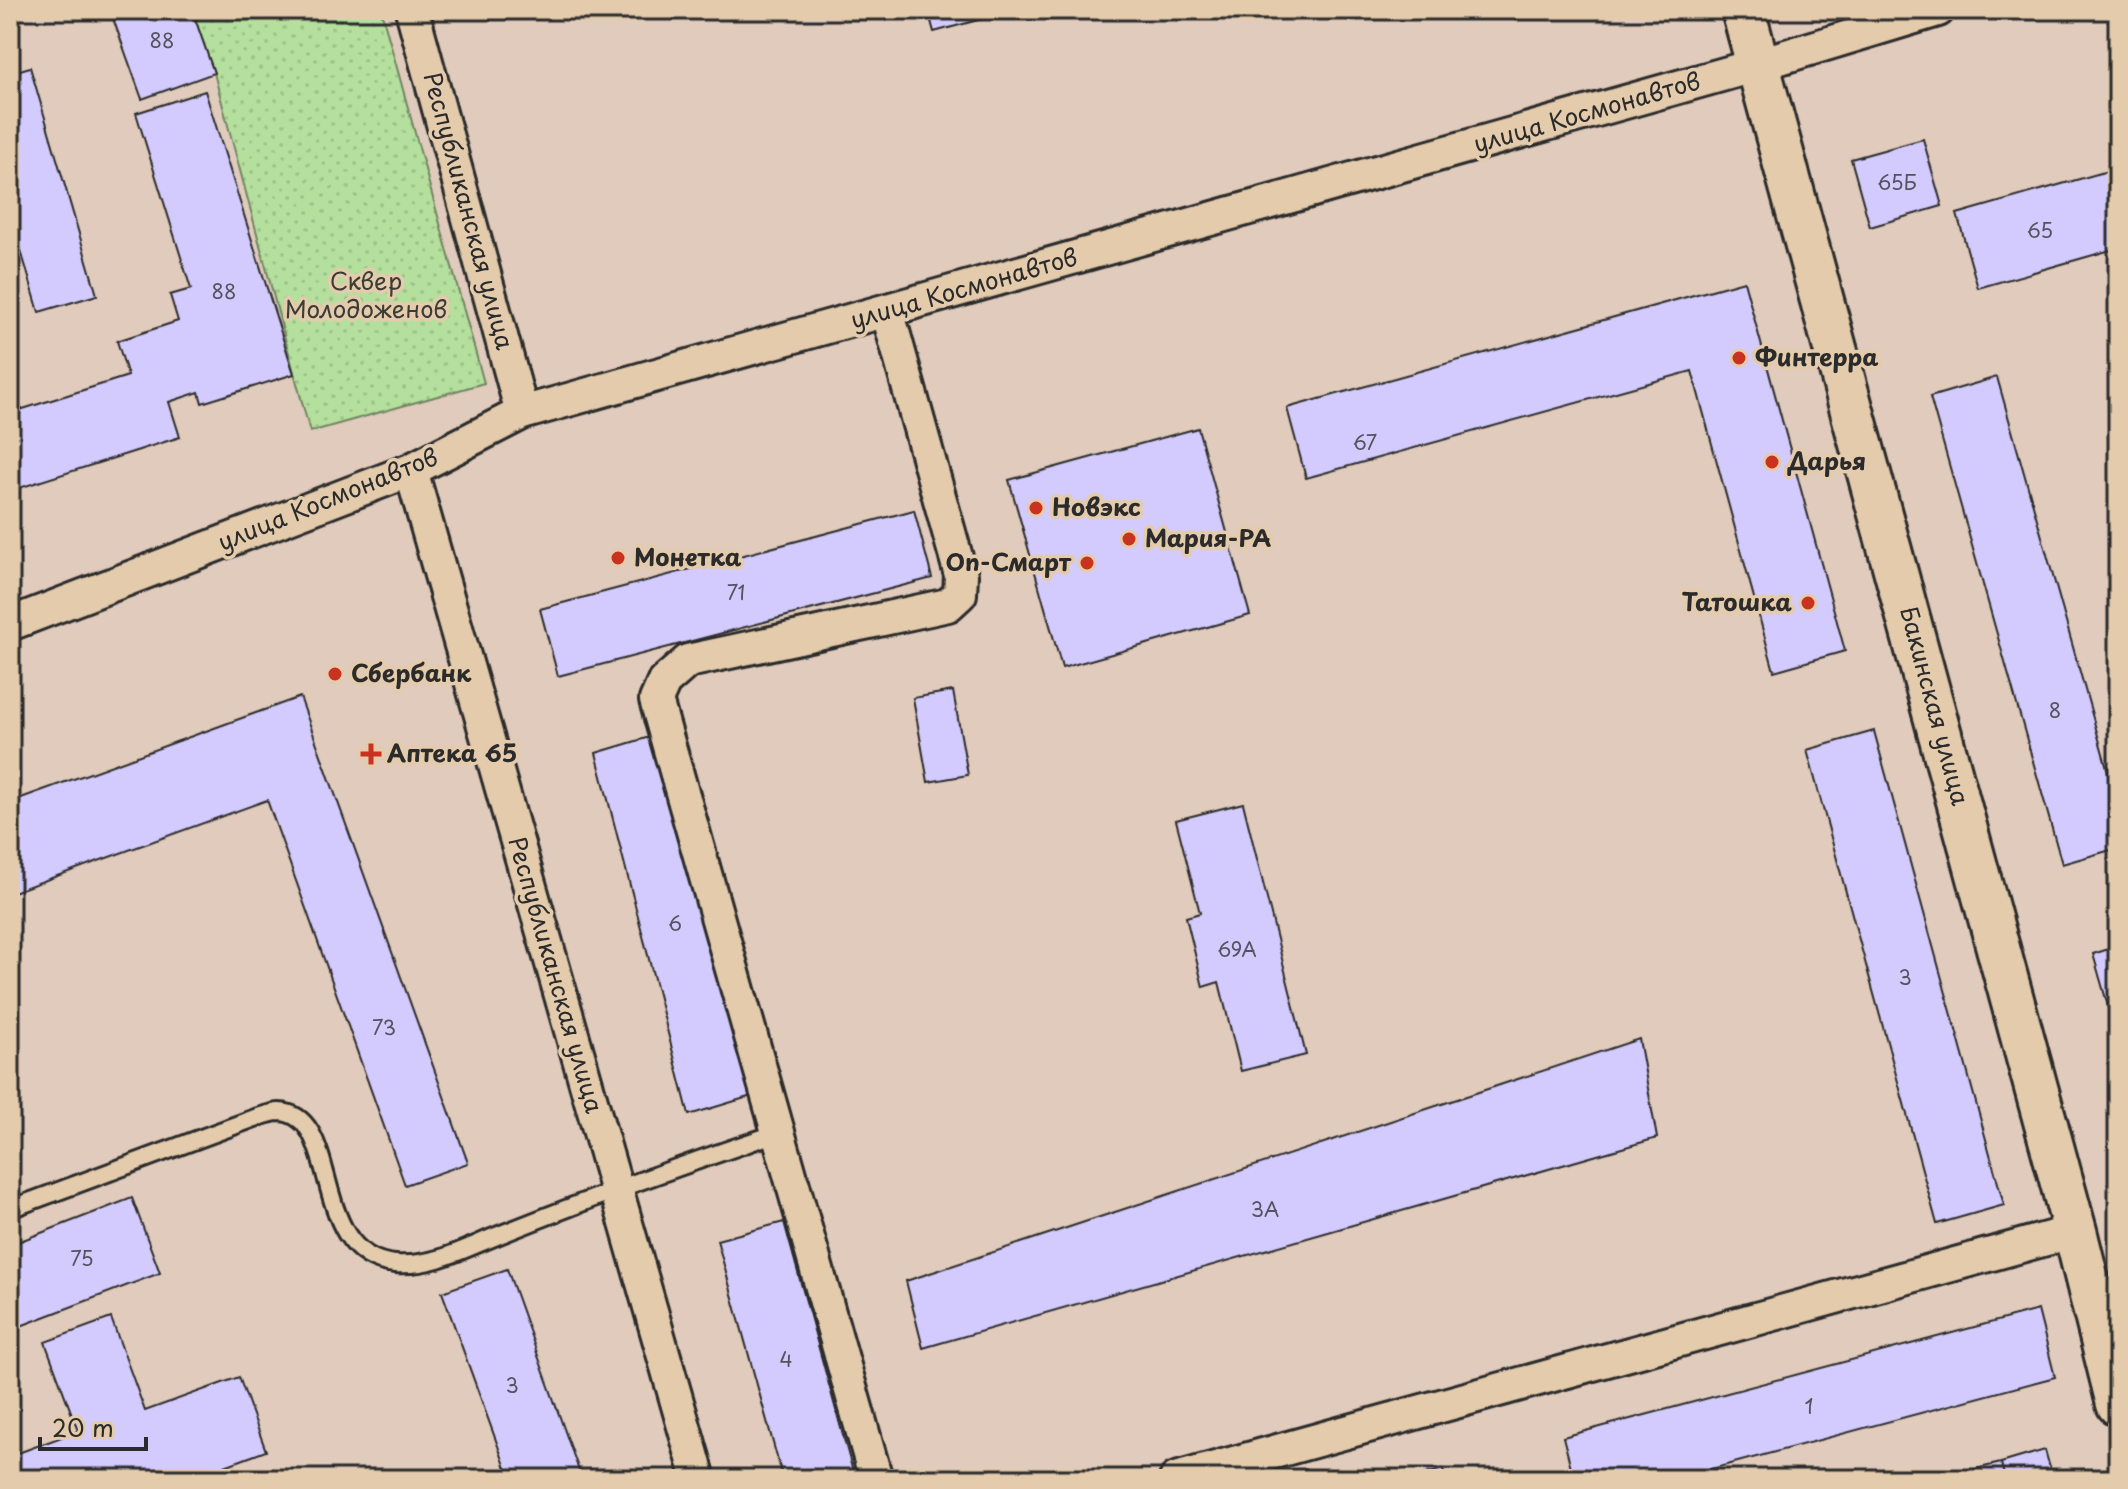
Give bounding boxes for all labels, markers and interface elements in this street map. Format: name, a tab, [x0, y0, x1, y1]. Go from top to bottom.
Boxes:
house number: 88	[150, 25, 174, 55]
street label: улица Космонавтов	[1469, 61, 1704, 161]
street label: Республиканская улица	[416, 68, 524, 353]
house number: 65Б	[1877, 167, 1917, 197]
house number: 65	[2027, 215, 2053, 245]
street label: улица Космонавтов	[846, 237, 1081, 337]
park label: Сквер Молодоженов	[285, 262, 447, 326]
house number: 88	[212, 276, 236, 306]
place label: Финтерра	[1755, 338, 1879, 374]
marker: Финтерра	[1730, 349, 1748, 367]
house number: 67	[1353, 427, 1377, 457]
street label: улица Космонавтов	[212, 437, 443, 559]
place label: Дарья	[1787, 442, 1866, 478]
marker: Дарья	[1763, 453, 1781, 471]
place label: Новэкс	[1052, 488, 1141, 524]
marker: Новэкс	[1027, 499, 1045, 517]
place label: Мария-РА	[1145, 519, 1272, 555]
marker: Мария-РА	[1120, 530, 1138, 548]
place label: Монетка	[634, 538, 742, 574]
place label: On-Смарт	[946, 543, 1072, 579]
marker: Монетка	[609, 549, 627, 567]
marker: On-Смарт	[1078, 554, 1096, 572]
house number: 71	[727, 577, 745, 607]
place label: Татошка	[1681, 583, 1792, 619]
marker: Татошка	[1799, 594, 1817, 612]
street label: Бакинская улица	[1892, 602, 1980, 809]
place label: Сбербанк	[351, 654, 472, 690]
marker: Сбербанк	[326, 665, 344, 683]
house number: 8	[2049, 695, 2061, 725]
place label: Аптека 65	[387, 734, 517, 770]
marker: Аптека 65	[362, 745, 380, 763]
street label: Республиканская улица	[500, 832, 614, 1117]
house number: 6	[668, 908, 682, 938]
house number: 69А	[1217, 934, 1257, 964]
house number: 3	[1898, 962, 1912, 992]
house number: 73	[372, 1012, 396, 1042]
house number: 3А	[1251, 1194, 1279, 1224]
house number: 75	[70, 1243, 94, 1273]
house number: 4	[779, 1344, 793, 1374]
house number: 3	[505, 1370, 519, 1400]
house number: 1	[1805, 1391, 1813, 1421]
scale bar	[40, 1401, 146, 1451]
text: 20 m	[52, 1409, 114, 1445]

